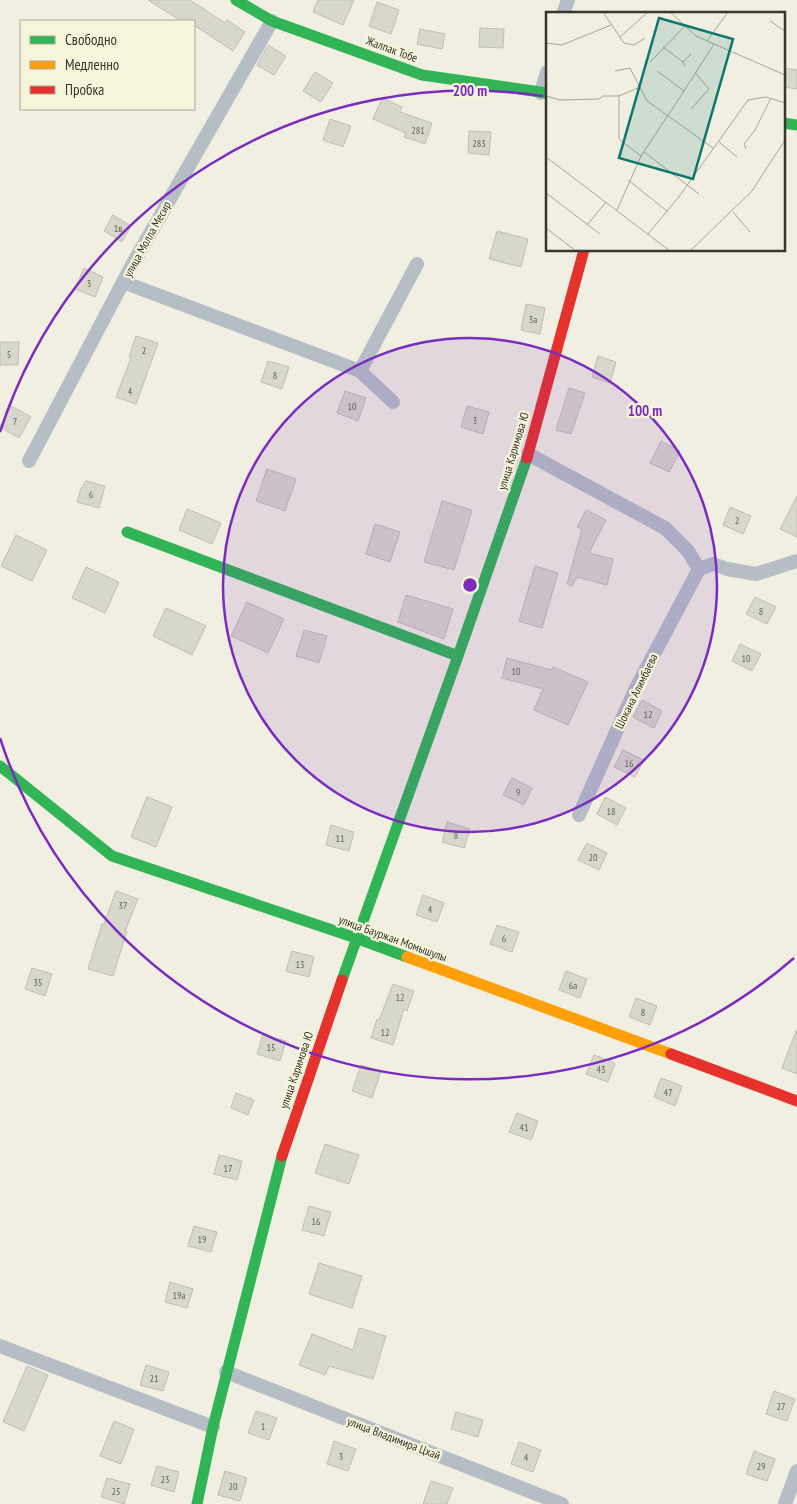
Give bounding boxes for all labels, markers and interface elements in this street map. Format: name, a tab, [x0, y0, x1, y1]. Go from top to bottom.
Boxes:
inset map	[546, 12, 784, 251]
legend	[20, 20, 195, 110]
text: Свободно	[65, 30, 117, 49]
street label: Жалпак Тобе	[363, 32, 420, 65]
text: Медленно	[65, 55, 119, 74]
text: Пробка	[65, 80, 104, 99]
text: 200 m	[453, 81, 487, 100]
house number: 281	[411, 124, 425, 137]
house number: 283	[472, 137, 486, 150]
street label: улица Молла Месир	[120, 198, 174, 280]
house number: 1в	[114, 222, 122, 235]
house number: 3	[87, 277, 91, 290]
house number: 3а	[529, 313, 537, 326]
house number: 2	[142, 344, 146, 357]
house number: 5	[7, 348, 11, 361]
house number: 8	[273, 369, 277, 382]
house number: 4	[128, 385, 133, 398]
house number: 10	[348, 400, 357, 413]
text: 100 m	[628, 401, 662, 420]
street label: улица Каримова Ю	[494, 410, 532, 492]
house number: 3	[473, 414, 477, 427]
house number: 7	[13, 415, 17, 428]
house number: 6	[89, 488, 94, 501]
house number: 2	[735, 514, 739, 527]
centre of rings	[461, 576, 479, 594]
house number: 8	[759, 605, 763, 618]
street label: Шокана Алимбаева	[611, 651, 661, 731]
house number: 10	[742, 652, 751, 665]
house number: 10	[512, 665, 521, 678]
house number: 12	[644, 708, 653, 721]
house number: 16	[625, 757, 634, 770]
house number: 9	[516, 786, 520, 799]
house number: 18	[607, 805, 616, 818]
house number: 8	[454, 829, 458, 842]
house number: 11	[336, 832, 345, 845]
house number: 20	[589, 851, 598, 864]
house number: 37	[119, 899, 128, 912]
house number: 4	[428, 903, 433, 916]
street label: улица Бауржан Момышулы	[337, 911, 449, 965]
house number: 6	[502, 932, 507, 945]
house number: 13	[296, 958, 305, 971]
house number: 35	[34, 976, 43, 989]
house number: 6а	[569, 979, 577, 992]
house number: 12	[396, 991, 405, 1004]
house number: 8	[641, 1006, 645, 1019]
house number: 12	[381, 1026, 390, 1039]
street label: улица Каримова Ю	[276, 1029, 316, 1111]
house number: 15	[267, 1041, 276, 1054]
house number: 43	[597, 1063, 606, 1076]
house number: 47	[664, 1086, 673, 1099]
house number: 41	[520, 1121, 529, 1134]
house number: 17	[224, 1162, 233, 1175]
house number: 16	[312, 1215, 321, 1228]
house number: 19	[198, 1233, 207, 1246]
house number: 19а	[173, 1289, 186, 1302]
house number: 21	[150, 1372, 159, 1385]
house number: 27	[777, 1400, 786, 1413]
street label: улица Владимира Цхай	[345, 1413, 443, 1463]
house number: 1	[261, 1420, 265, 1433]
house number: 3	[339, 1450, 343, 1463]
house number: 4	[524, 1451, 529, 1464]
house number: 29	[757, 1460, 766, 1473]
house number: 23	[161, 1473, 170, 1486]
house number: 20	[229, 1480, 238, 1493]
house number: 25	[112, 1485, 121, 1498]

